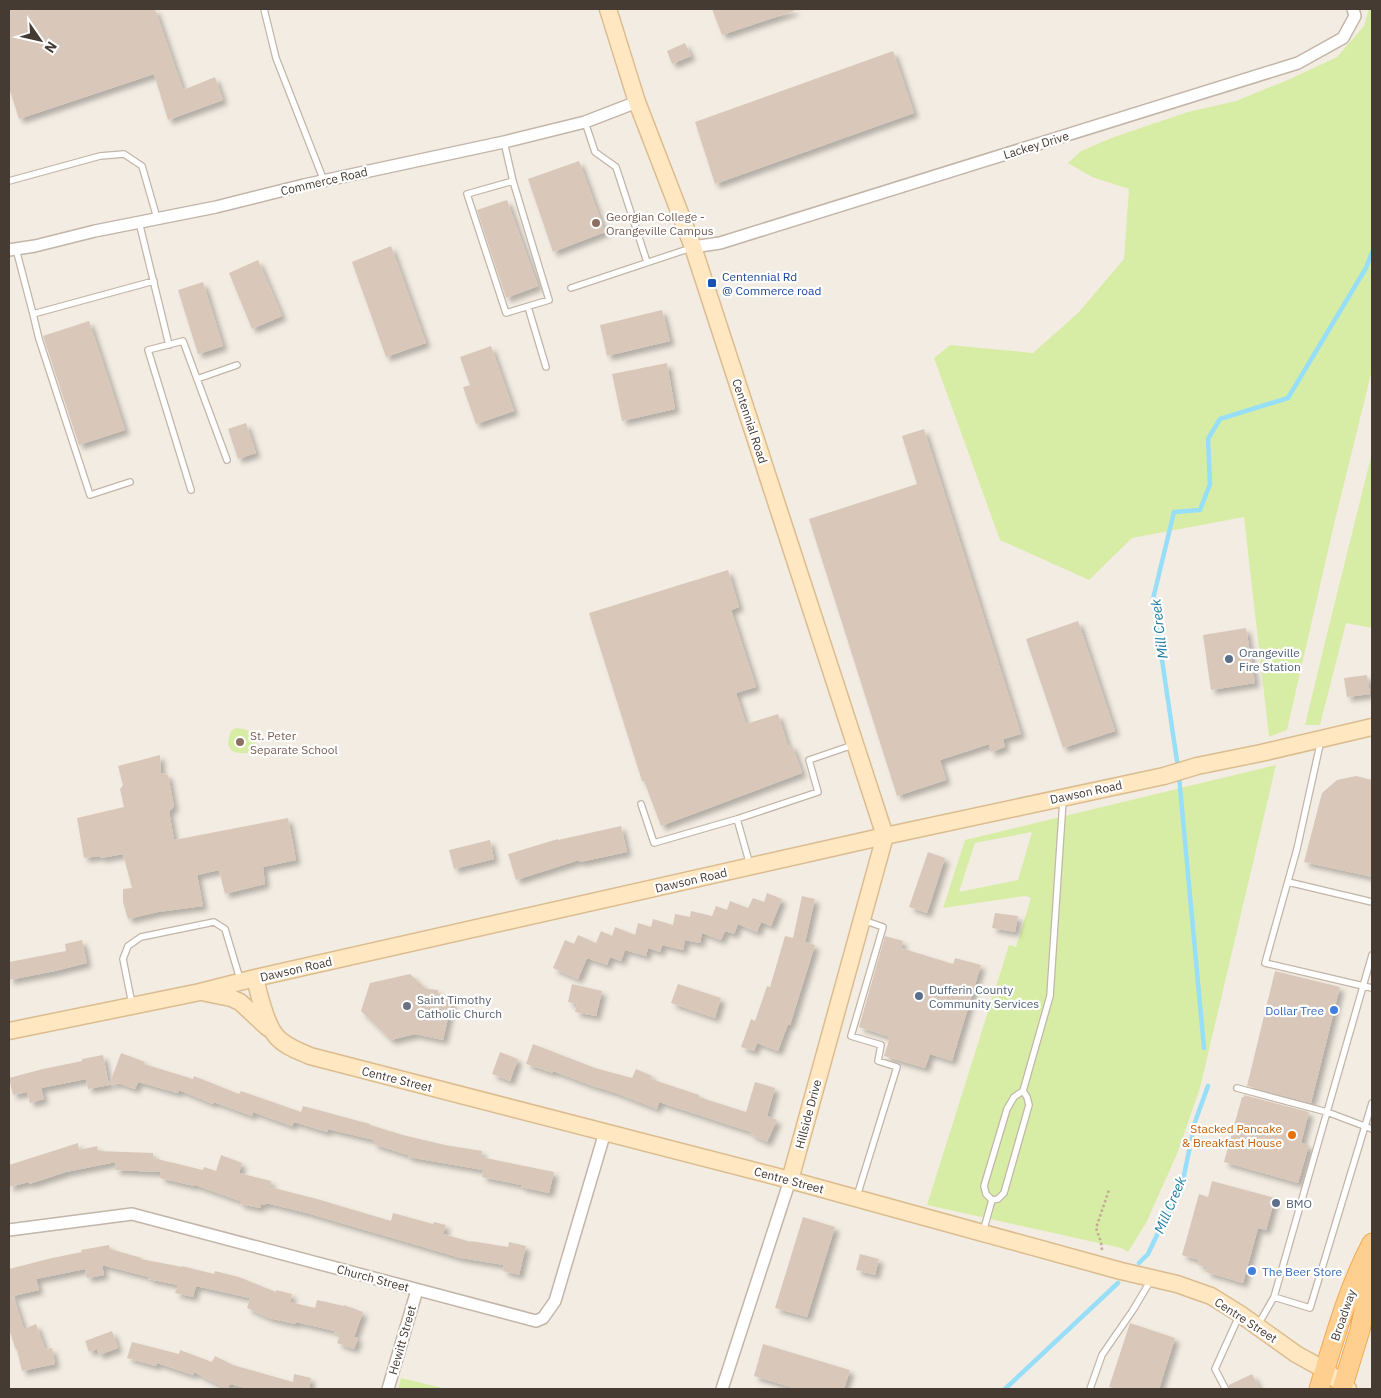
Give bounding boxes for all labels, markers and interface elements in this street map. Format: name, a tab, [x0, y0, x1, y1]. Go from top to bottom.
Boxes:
north arrow	[15, 15, 65, 65]
text: N	[40, 38, 61, 57]
street label: Lackey Drive	[1001, 128, 1071, 162]
street label: Commerce Road	[279, 164, 369, 198]
place label: Georgian College - Orangeville Campus	[606, 209, 714, 238]
marker: Georgian College - Orangeville Campus	[590, 217, 602, 229]
place label: Centennial Rd @ Commerce road	[722, 269, 821, 298]
marker: Centennial Rd @ Commerce road	[706, 277, 718, 289]
street label: Centennial Road	[729, 377, 771, 465]
water label: Mill Creek	[1146, 597, 1172, 660]
place label: Orangeville Fire Station	[1239, 645, 1301, 674]
marker: Orangeville Fire Station	[1223, 653, 1235, 665]
place label: St. Peter Separate School	[250, 728, 338, 757]
marker: St. Peter Separate School	[234, 736, 246, 748]
street label: Dawson Road	[1049, 777, 1123, 807]
street label: Dawson Road	[654, 864, 728, 896]
street label: Dawson Road	[259, 953, 333, 985]
place label: Dufferin County Community Services	[929, 982, 1039, 1011]
marker: Dufferin County Community Services	[913, 990, 925, 1002]
place label: Saint Timothy Catholic Church	[417, 992, 502, 1021]
marker: Saint Timothy Catholic Church	[401, 1000, 413, 1012]
place label: Dollar Tree	[1265, 1003, 1324, 1018]
marker: Dollar Tree	[1328, 1004, 1340, 1016]
street label: Centre Street	[360, 1063, 434, 1095]
street label: Hillside Drive	[792, 1077, 825, 1150]
place label: Stacked Pancake & Breakfast House	[1182, 1121, 1282, 1150]
marker: Stacked Pancake & Breakfast House	[1286, 1129, 1298, 1141]
street label: Centre Street	[752, 1163, 826, 1197]
water label: Mill Creek	[1150, 1173, 1190, 1236]
place label: BMO	[1286, 1196, 1312, 1211]
marker: BMO	[1270, 1197, 1282, 1209]
street label: Church Street	[335, 1261, 411, 1295]
place label: The Beer Store	[1262, 1264, 1343, 1279]
marker: The Beer Store	[1246, 1265, 1258, 1277]
street label: Broadway	[1327, 1287, 1359, 1343]
street label: Centre Street	[1212, 1294, 1280, 1346]
street label: Hewitt Street	[385, 1304, 419, 1376]

